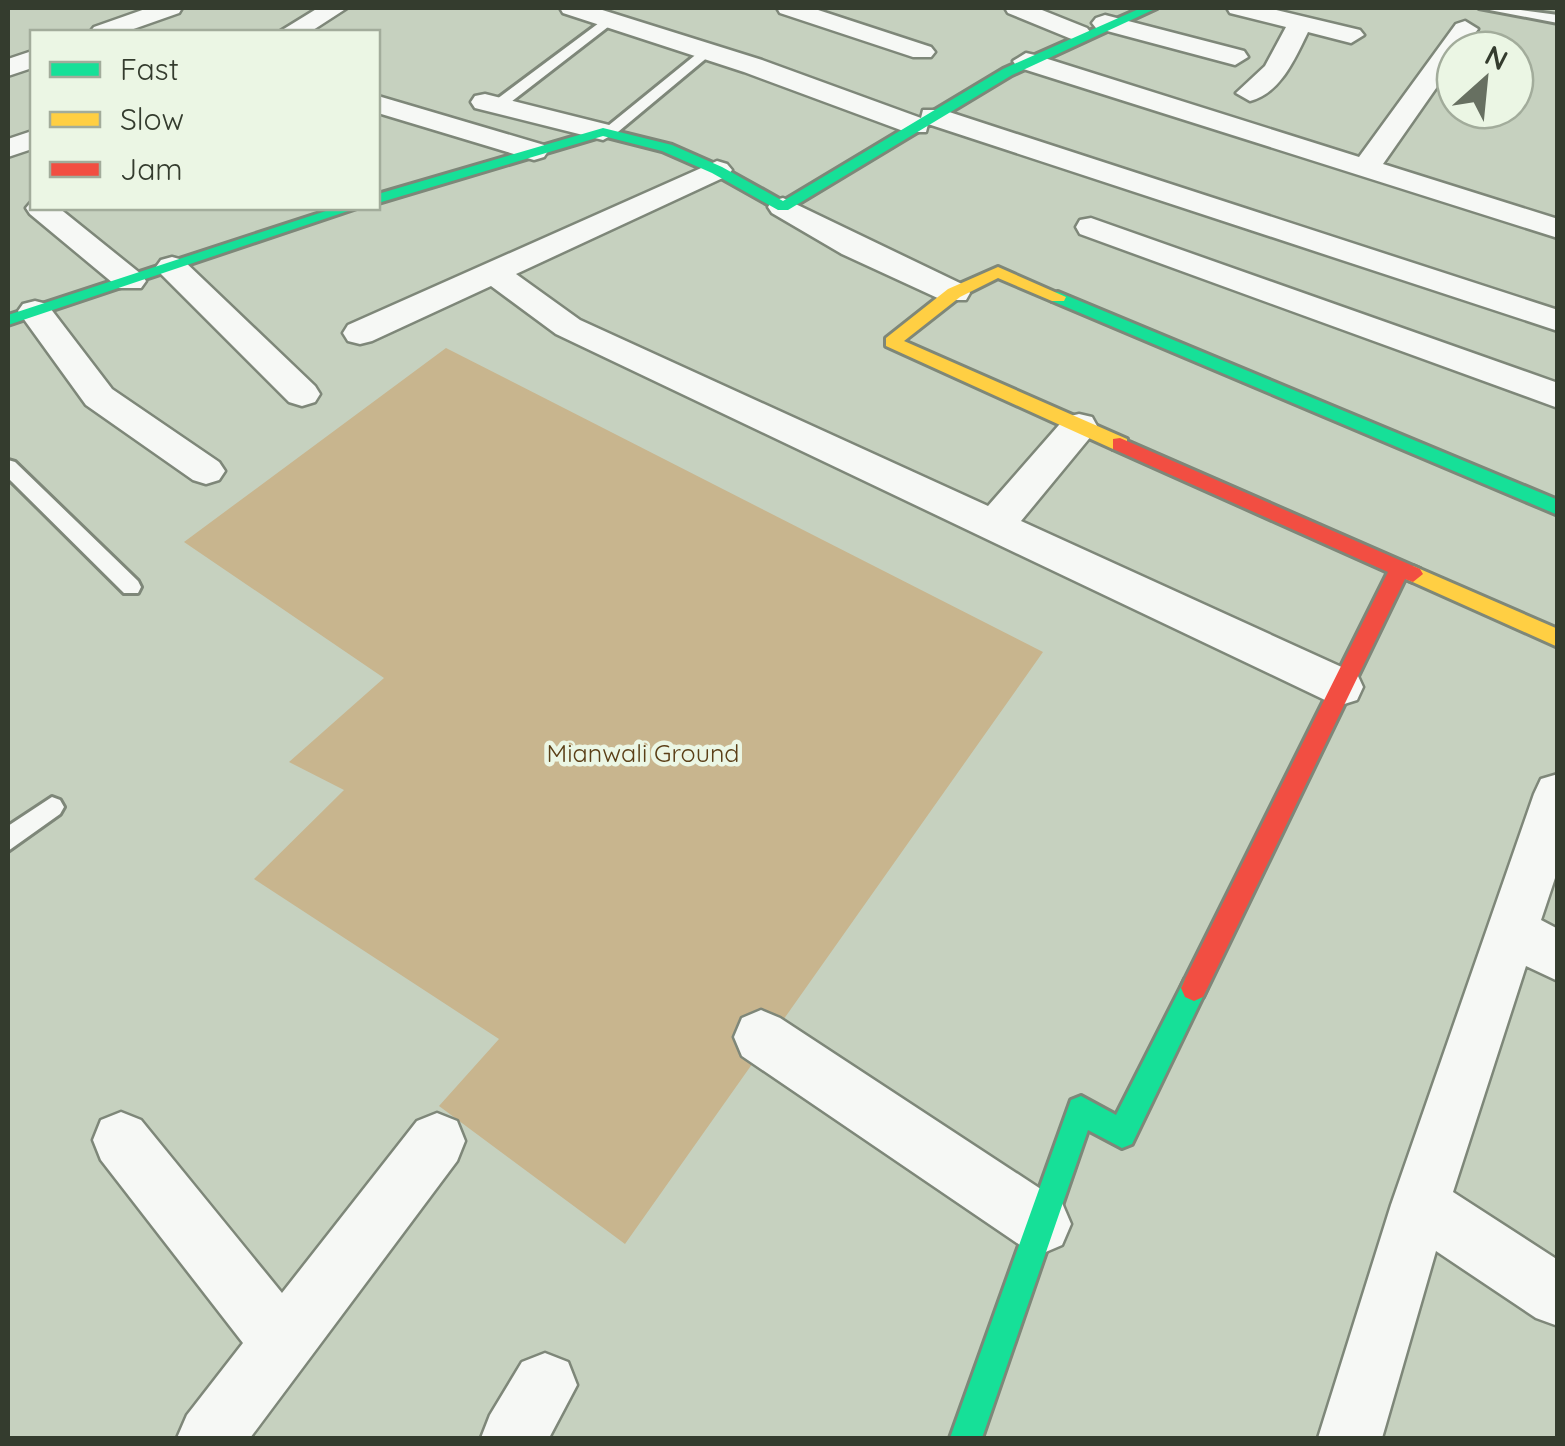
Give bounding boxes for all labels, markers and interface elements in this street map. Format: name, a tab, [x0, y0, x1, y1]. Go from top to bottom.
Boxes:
legend	[30, 30, 380, 210]
north arrow	[1435, 30, 1535, 130]
text: N	[1479, 37, 1514, 78]
text: Fast	[120, 50, 179, 88]
text: Slow	[120, 100, 184, 138]
text: Jam	[120, 150, 183, 188]
park label: Mianwali Ground	[547, 737, 739, 768]

